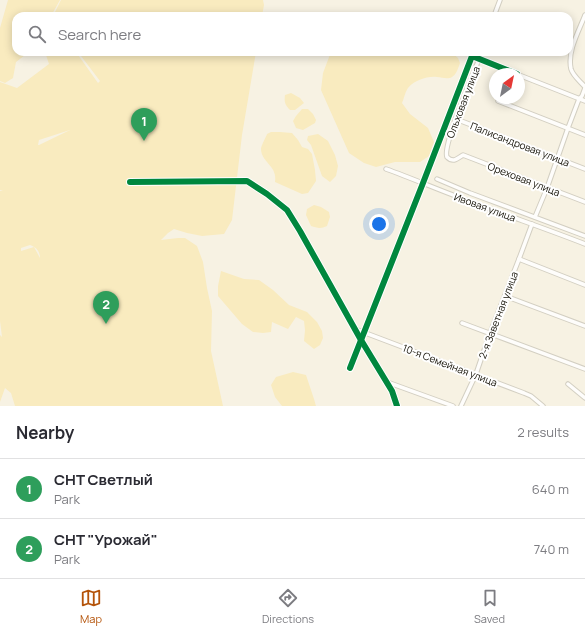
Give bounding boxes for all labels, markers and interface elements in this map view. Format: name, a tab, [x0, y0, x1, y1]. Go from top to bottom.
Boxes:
search box	[12, 12, 573, 56]
icon: search	[26, 23, 48, 45]
text: Search here	[58, 24, 141, 45]
street label: Ольховая улица	[443, 64, 483, 140]
north arrow	[489, 68, 525, 104]
pin: 1	[131, 108, 157, 141]
street label: Палисандровая улица	[468, 119, 572, 169]
street label: Ореховая улица	[486, 159, 562, 199]
street label: Ивовая улица	[452, 189, 518, 225]
your location	[369, 214, 389, 234]
street label: 2-я Заветная улица	[475, 269, 521, 361]
pin: 2	[93, 291, 119, 324]
street label: 10-я Семейная улица	[401, 340, 499, 390]
text: Nearby	[16, 421, 74, 444]
text: 2 results	[517, 423, 569, 441]
text: СНТ Светлый	[54, 469, 153, 490]
text: 1	[26, 480, 32, 498]
text: 640 m	[532, 480, 569, 498]
text: Park	[54, 490, 80, 508]
text: СНТ "Урожай"	[54, 529, 158, 550]
text: 2	[25, 540, 33, 558]
text: 740 m	[534, 540, 569, 558]
text: Park	[54, 550, 80, 568]
tab: Map	[80, 587, 102, 626]
tab: Directions	[262, 587, 314, 626]
tab: Saved	[474, 587, 505, 626]

